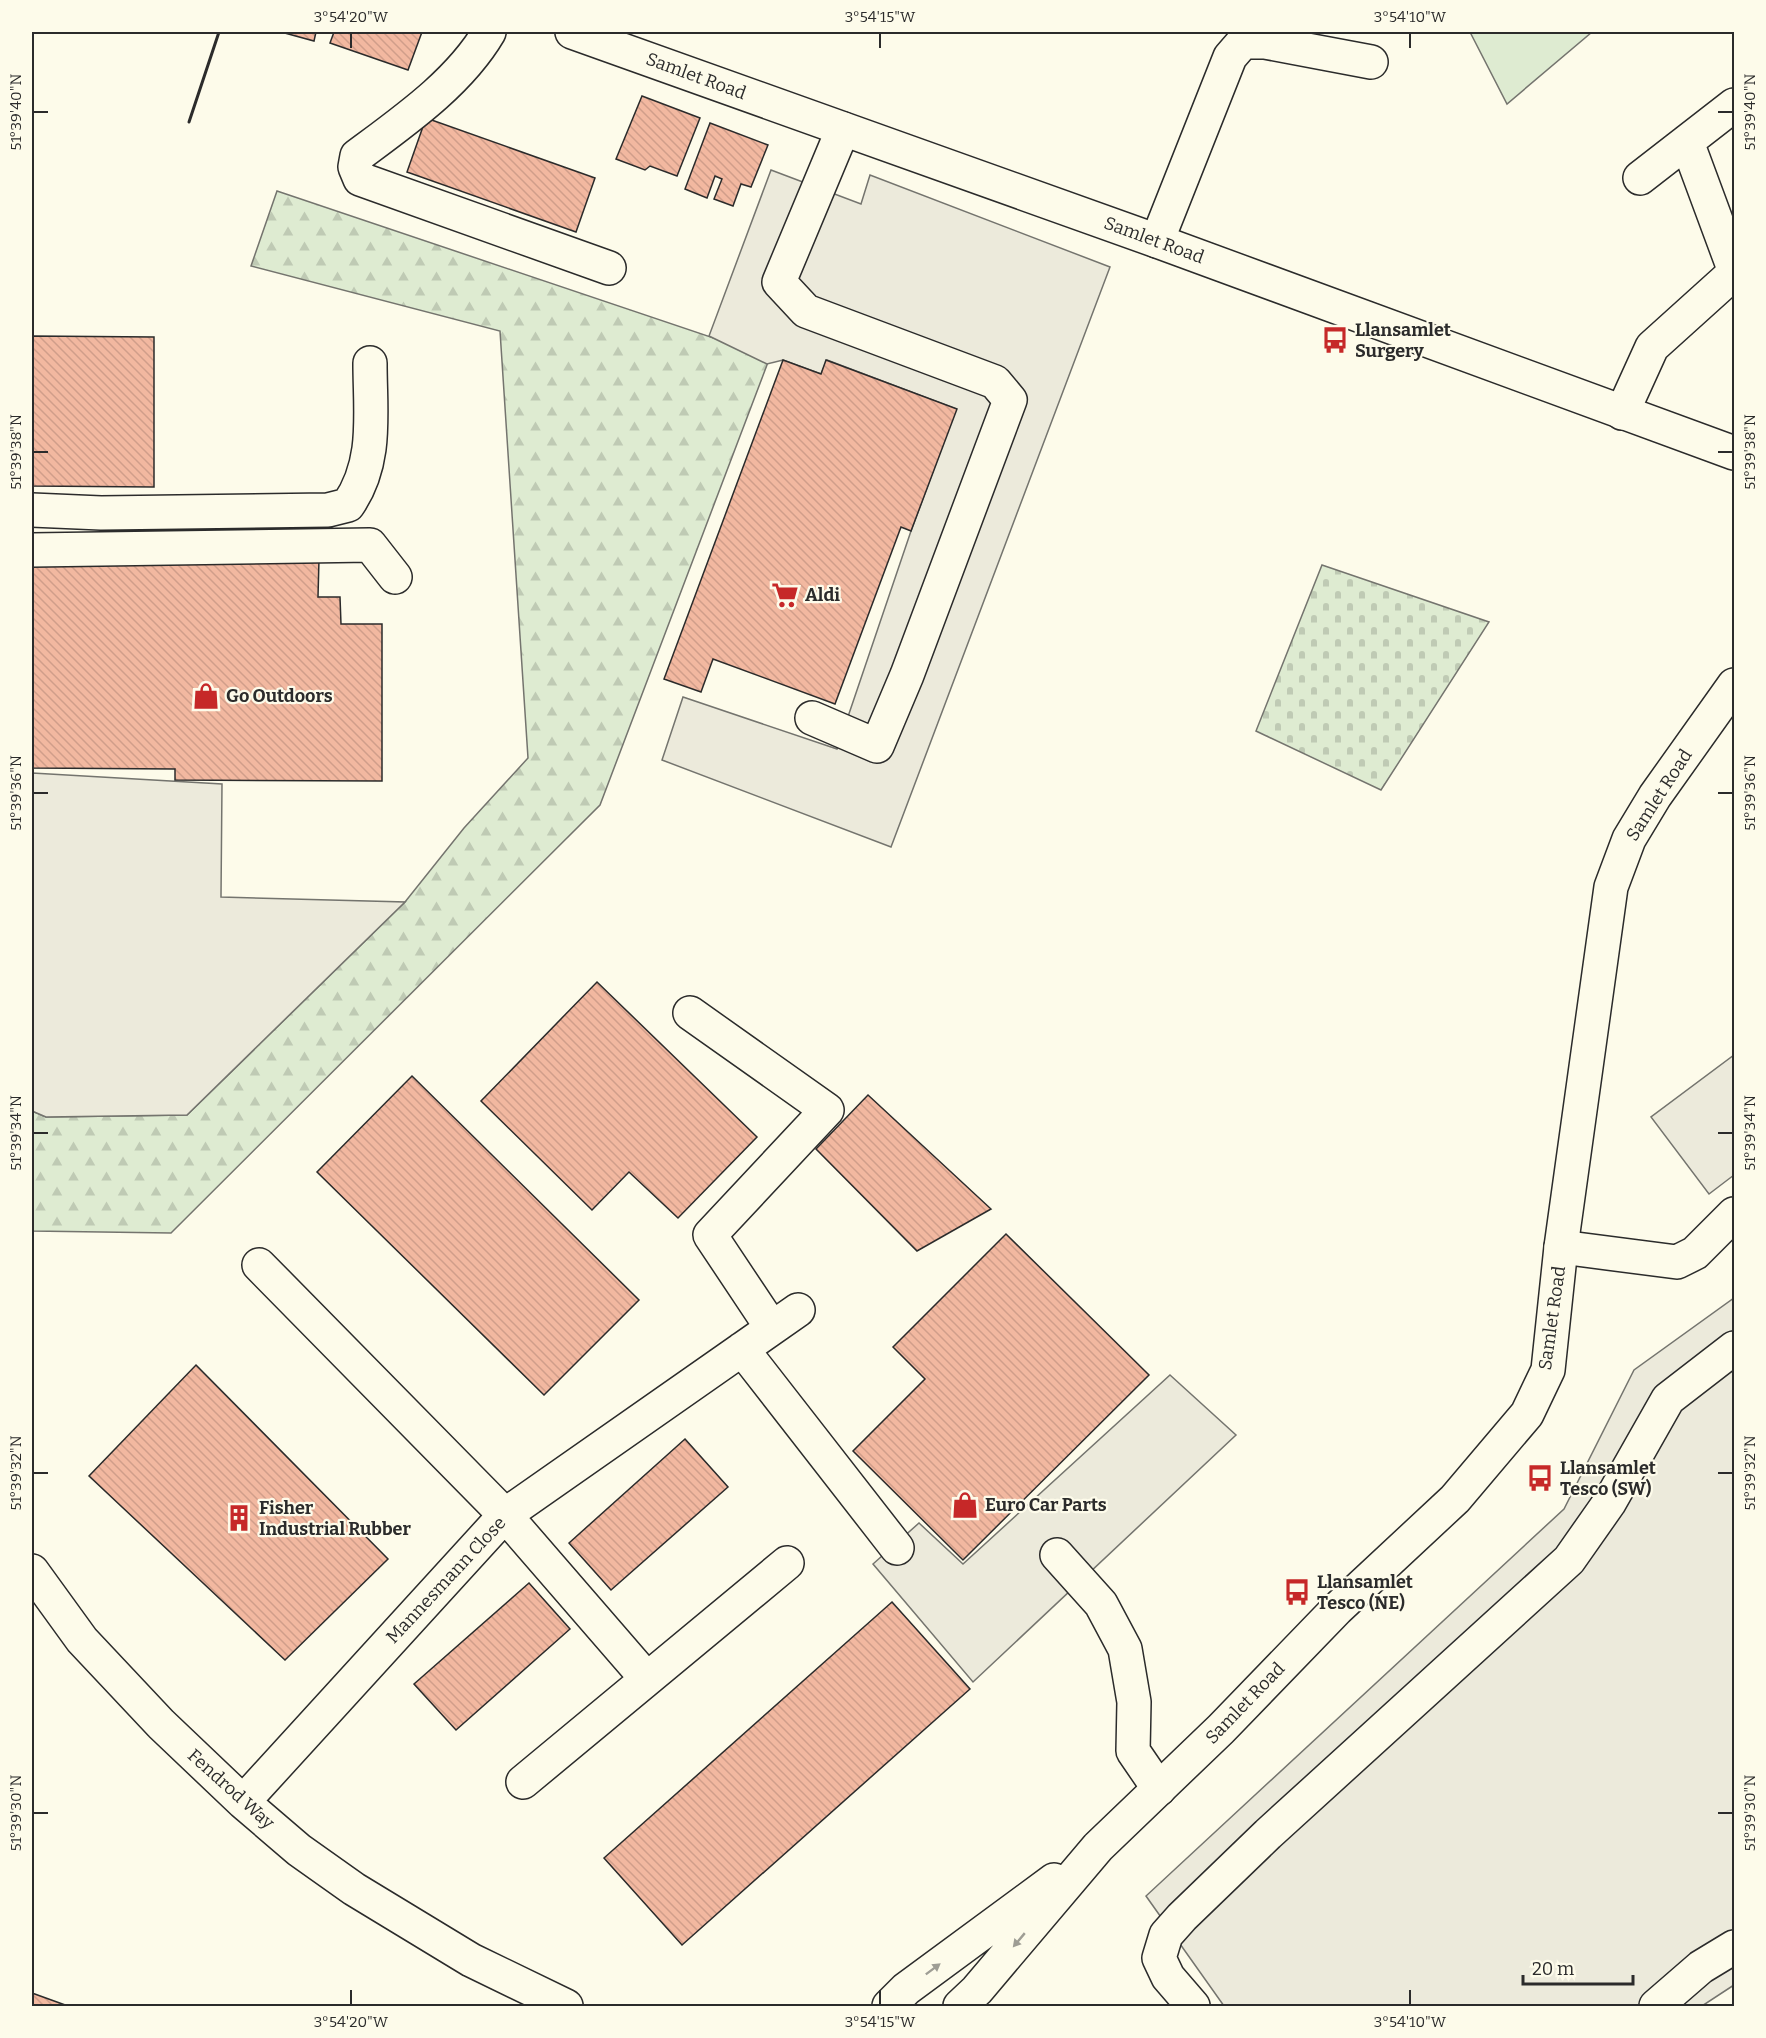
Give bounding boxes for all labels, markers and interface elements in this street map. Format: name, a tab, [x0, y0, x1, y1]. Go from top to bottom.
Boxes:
text: 3°54'20"W	[314, 8, 389, 26]
text: 3°54'15"W	[845, 8, 916, 26]
text: 3°54'10"W	[1374, 8, 1447, 26]
street label: Samlet Road	[643, 48, 749, 104]
text: 51°39'40"N	[7, 74, 25, 150]
text: 51°39'40"N	[1741, 74, 1759, 150]
street label: Samlet Road	[1101, 212, 1207, 268]
place label: Llansamlet Surgery	[1355, 319, 1451, 362]
bus stop icon: Llansamlet Surgery	[1320, 325, 1350, 355]
text: 51°39'38"N	[7, 414, 25, 490]
text: 51°39'38"N	[1741, 414, 1759, 490]
supermarket icon: Aldi	[770, 580, 800, 610]
place label: Aldi	[805, 584, 840, 606]
shop icon: Go Outdoors	[191, 681, 221, 711]
place label: Go Outdoors	[226, 685, 333, 707]
street label: Samlet Road	[1621, 745, 1697, 845]
text: 51°39'36"N	[7, 755, 25, 831]
text: 51°39'36"N	[1741, 755, 1759, 831]
text: 51°39'34"N	[7, 1095, 25, 1171]
text: 51°39'34"N	[1741, 1095, 1759, 1171]
street label: Samlet Road	[1534, 1264, 1570, 1371]
text: 51°39'32"N	[7, 1435, 25, 1511]
text: 51°39'32"N	[1741, 1435, 1759, 1511]
place label: Llansamlet Tesco (SW)	[1560, 1457, 1656, 1500]
bus stop icon: Llansamlet Tesco (SW)	[1525, 1463, 1555, 1493]
shop icon: Euro Car Parts	[950, 1490, 980, 1520]
place label: Euro Car Parts	[985, 1494, 1107, 1516]
place label: Fisher Industrial Rubber	[259, 1497, 411, 1540]
building icon: Fisher Industrial Rubber	[224, 1503, 254, 1533]
street label: Mannesmann Close	[382, 1512, 510, 1648]
place label: Llansamlet Tesco (NE)	[1317, 1571, 1413, 1614]
bus stop icon: Llansamlet Tesco (NE)	[1282, 1577, 1312, 1607]
street label: Samlet Road	[1201, 1657, 1290, 1748]
street label: Fendrod Way	[183, 1744, 279, 1834]
text: 51°39'30"N	[7, 1775, 25, 1851]
text: 51°39'30"N	[1741, 1775, 1759, 1851]
one-way arrow	[1013, 1932, 1026, 1948]
scale bar	[1523, 1948, 1632, 1986]
text: 20 m	[1532, 1958, 1574, 1980]
one-way arrow	[926, 1963, 941, 1975]
text: 3°54'20"W	[314, 2013, 389, 2031]
text: 3°54'15"W	[845, 2013, 916, 2031]
text: 3°54'10"W	[1374, 2013, 1447, 2031]

